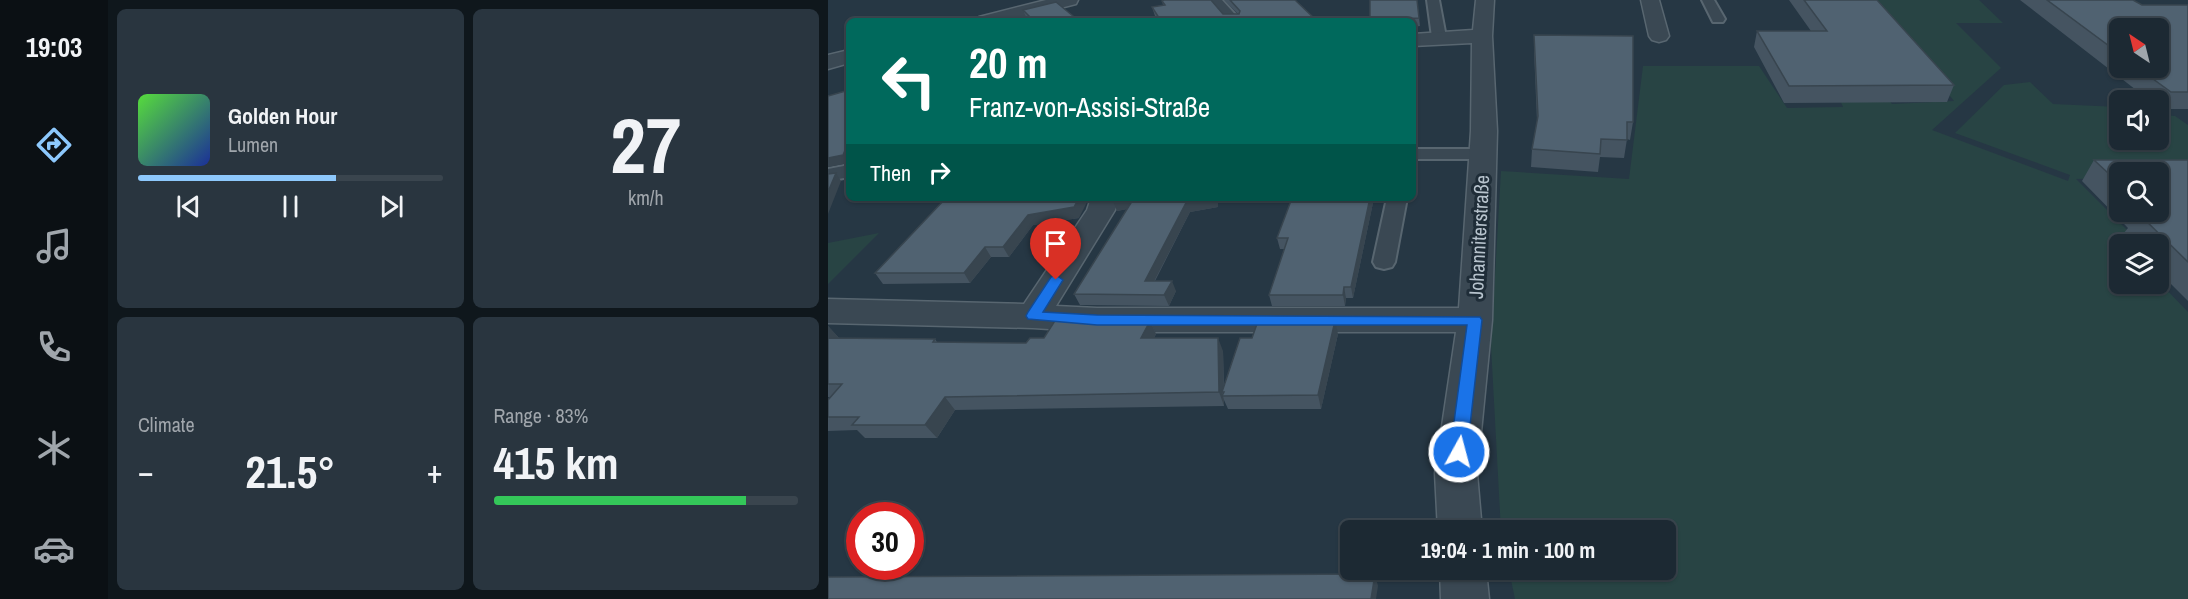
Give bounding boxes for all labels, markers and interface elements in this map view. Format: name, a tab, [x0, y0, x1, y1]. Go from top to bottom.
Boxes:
north arrow	[2109, 18, 2169, 78]
map controls	[2109, 18, 2169, 294]
text: 19:03	[26, 29, 82, 65]
text: 20 m	[969, 35, 1048, 91]
icon: left	[870, 42, 948, 120]
text: Franz-von-Assisi-Straße	[969, 89, 1210, 125]
button: sound	[2109, 90, 2169, 150]
text: 27	[610, 92, 681, 197]
text: Golden Hour	[228, 101, 337, 131]
icon: directions	[33, 124, 75, 166]
text: Lumen	[228, 131, 278, 158]
icon: right	[923, 156, 956, 189]
text: Then	[870, 158, 911, 188]
button: search	[2109, 162, 2169, 222]
street label: Johanniterstraße	[1462, 174, 1495, 300]
text: km/h	[628, 184, 664, 211]
icon: previous	[172, 190, 205, 223]
icon: pause	[274, 190, 307, 223]
icon: next	[375, 190, 408, 223]
pin	[1030, 218, 1081, 280]
icon: music	[33, 225, 75, 267]
icon: arrive	[1039, 227, 1072, 260]
button: layers	[2109, 234, 2169, 294]
icon: phone	[33, 326, 75, 368]
text: Range · 83%	[494, 402, 588, 429]
text: Climate	[138, 411, 195, 438]
position arrow	[1427, 420, 1491, 484]
icon: climate	[33, 427, 75, 469]
text: 415 km	[494, 432, 619, 493]
text: 21.5°	[245, 441, 335, 502]
text: −	[138, 449, 154, 493]
text: +	[427, 449, 442, 493]
speed limit sign: 30	[846, 502, 924, 580]
icon: car	[33, 528, 75, 570]
text: 19:04 · 1 min · 100 m	[1421, 535, 1595, 565]

